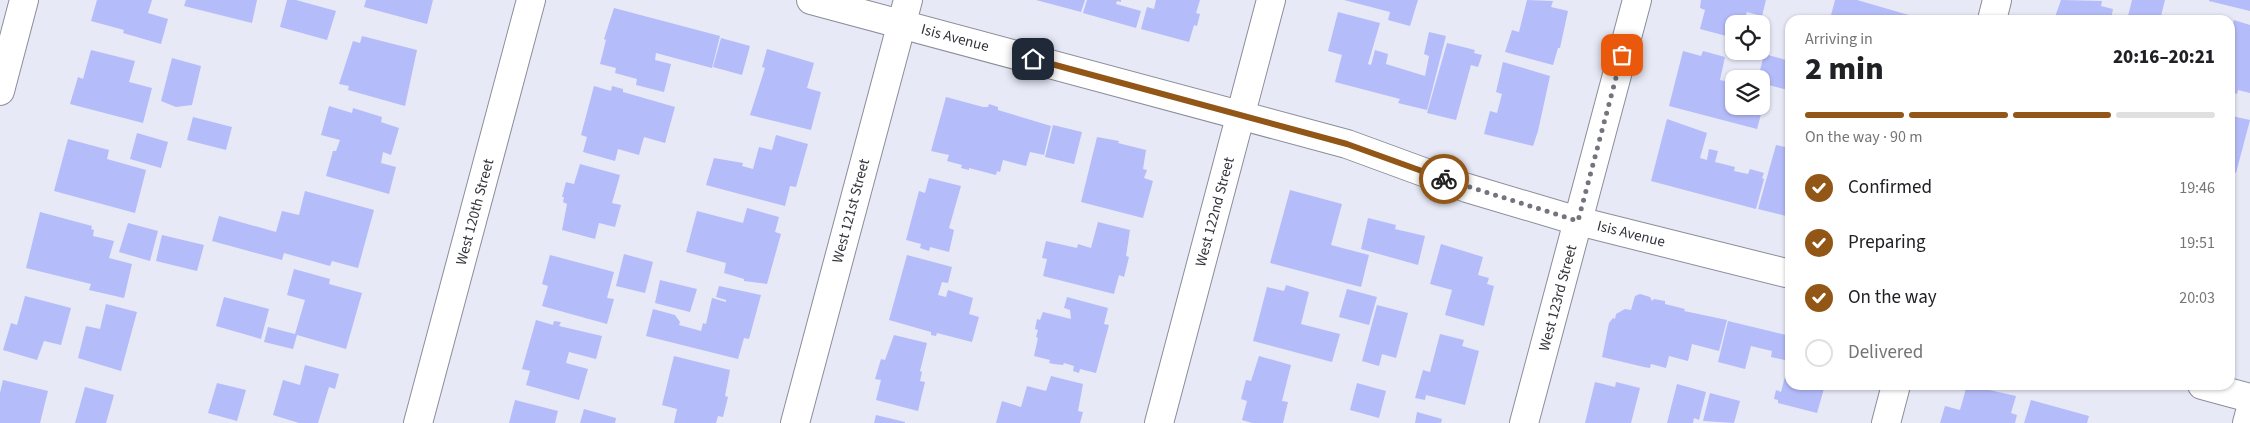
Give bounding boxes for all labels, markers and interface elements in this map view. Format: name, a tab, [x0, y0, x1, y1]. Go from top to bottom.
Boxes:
map controls	[1725, 15, 1770, 115]
button: locate	[1725, 15, 1770, 60]
street label: Isis Avenue	[919, 19, 991, 57]
text: Arriving in	[1805, 28, 1873, 50]
pin	[1601, 34, 1643, 76]
pin	[1012, 38, 1054, 80]
icon: bag	[1608, 41, 1636, 69]
text: 20:16–20:21	[2113, 44, 2215, 71]
icon: home	[1019, 45, 1047, 73]
text: 2 min	[1805, 46, 1884, 92]
button: layers	[1725, 70, 1770, 115]
text: On the way · 90 m	[1805, 126, 1922, 148]
courier	[1419, 154, 1469, 204]
street label: West 122nd Street	[1190, 155, 1240, 269]
street label: West 120th Street	[451, 156, 499, 268]
street label: West 121st Street	[827, 156, 875, 266]
icon: bike	[1430, 165, 1458, 193]
icon: check	[1805, 174, 1833, 202]
text: Confirmed	[1848, 174, 1932, 201]
text: 19:46	[2179, 177, 2215, 199]
street label: Isis Avenue	[1595, 215, 1667, 253]
icon: check	[1805, 229, 1833, 257]
text: Preparing	[1848, 229, 1926, 256]
text: 19:51	[2179, 232, 2215, 254]
street label: West 123rd Street	[1534, 242, 1582, 354]
icon: check	[1805, 284, 1833, 312]
text: On the way	[1848, 284, 1937, 311]
text: 20:03	[2179, 287, 2215, 309]
text: Delivered	[1848, 339, 1923, 366]

